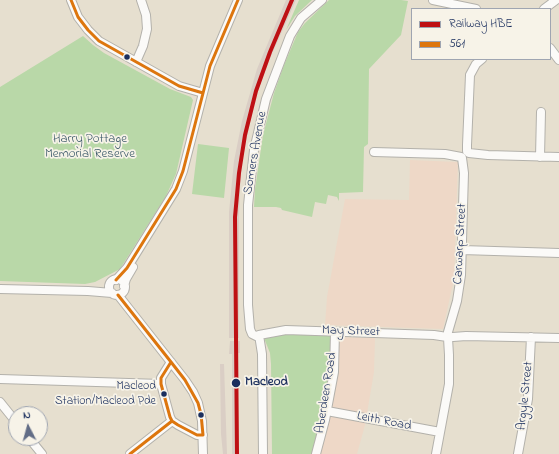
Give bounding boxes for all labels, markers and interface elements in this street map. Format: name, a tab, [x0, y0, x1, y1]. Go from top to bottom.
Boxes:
legend	[411, 8, 551, 60]
text: Railway HBE	[449, 15, 513, 33]
text: 561	[449, 35, 465, 53]
unlabelled marker	[122, 52, 132, 62]
street label: Somers Avenue	[241, 110, 271, 196]
park label: Harry Pottage Memorial Reserve	[45, 132, 135, 163]
street label: Carwarp Street	[451, 203, 471, 285]
street label: May Street	[322, 323, 380, 341]
street label: Aberdeen Road	[313, 351, 341, 435]
street label: Argyle Street	[515, 361, 537, 431]
place label: Macleod	[245, 375, 288, 391]
marker: Macleod	[230, 377, 242, 389]
place label: Macleod Station/Macleod Pde	[55, 380, 156, 408]
marker: Macleod Station/Macleod Pde	[159, 389, 169, 399]
north arrow	[8, 406, 48, 446]
text: N	[22, 407, 31, 423]
street label: Leith Road	[355, 409, 413, 435]
unlabelled marker	[196, 410, 206, 420]

